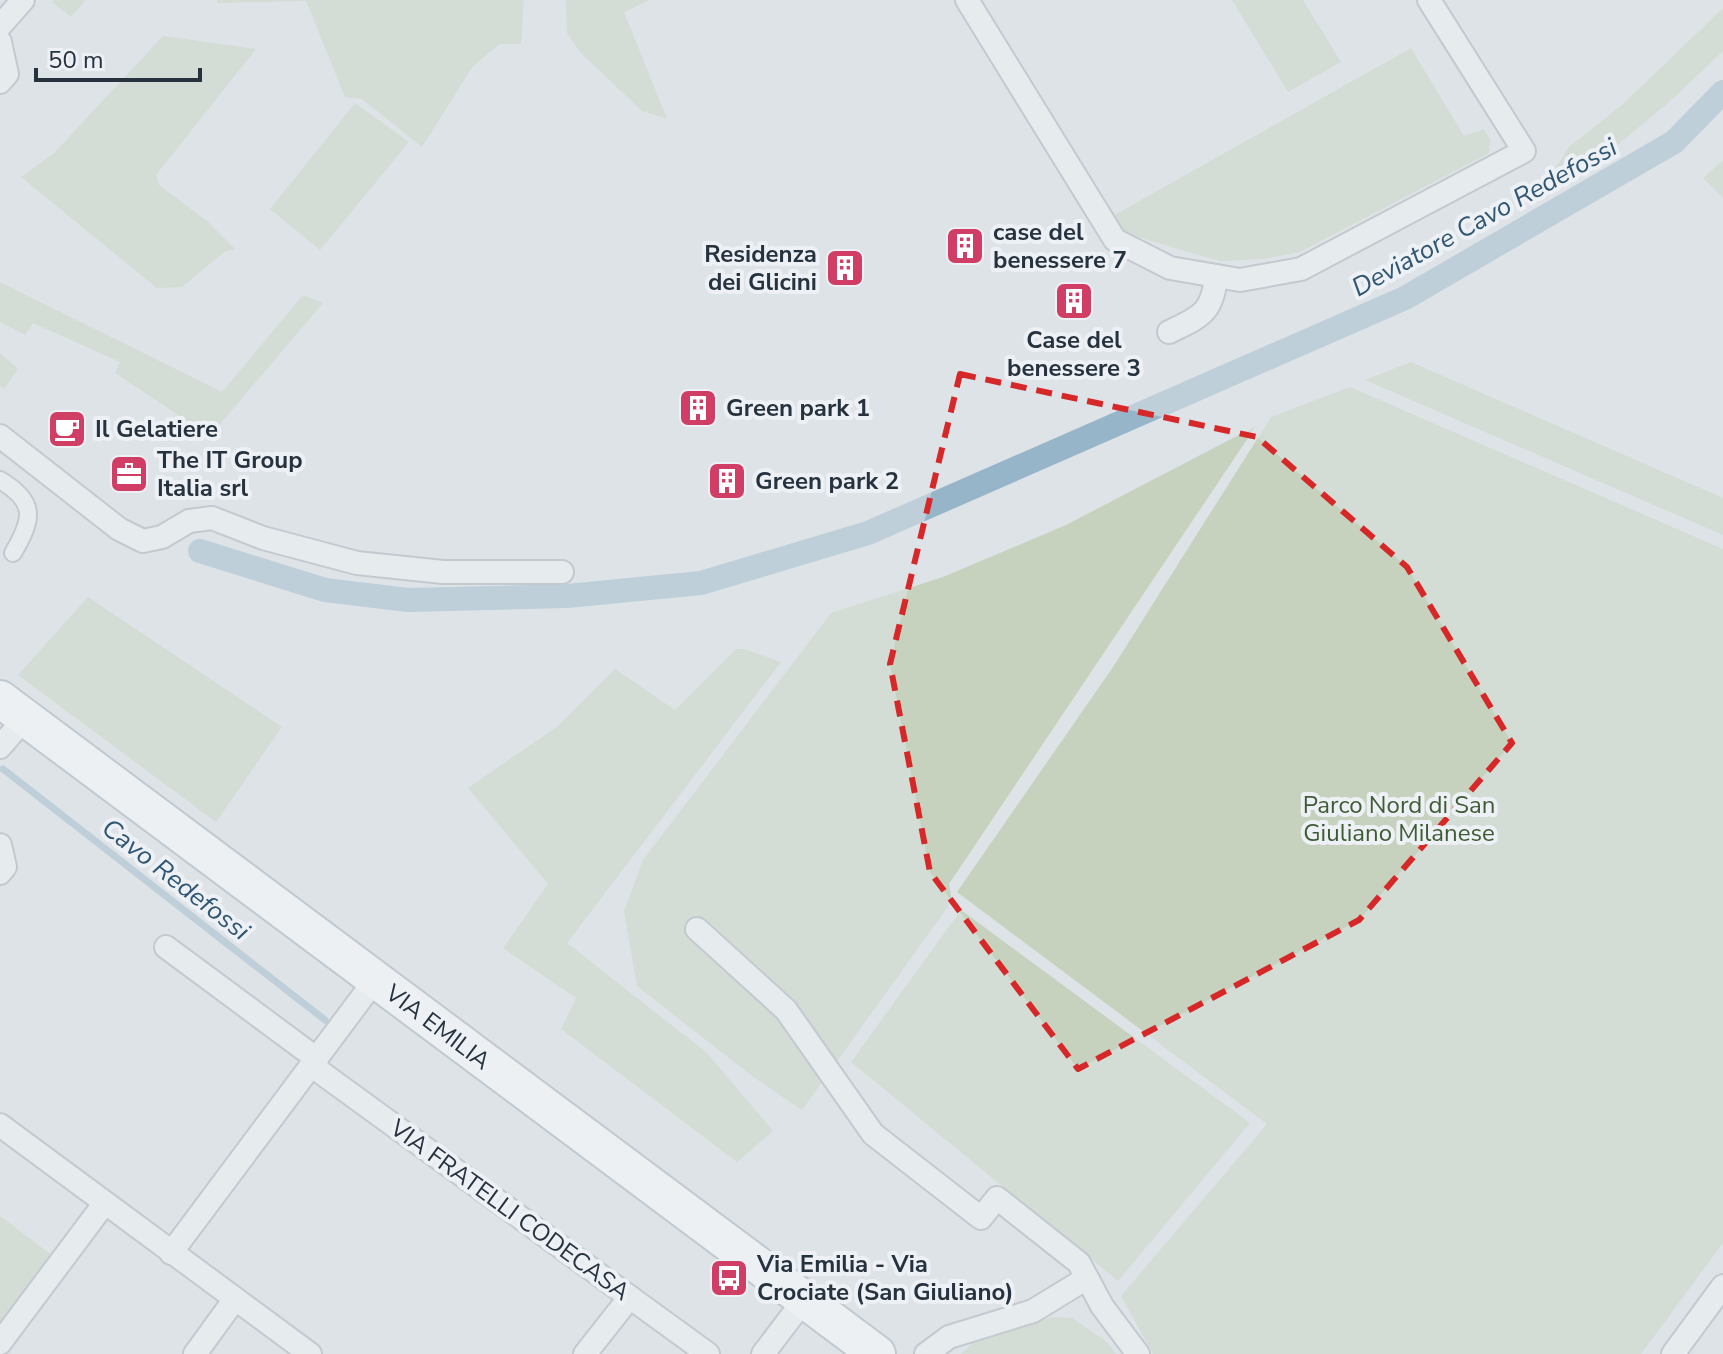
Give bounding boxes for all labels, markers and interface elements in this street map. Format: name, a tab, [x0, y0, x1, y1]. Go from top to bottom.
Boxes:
scale bar	[36, 32, 200, 82]
text: 50 m	[48, 44, 104, 76]
water label: Deviatore Cavo Redefossi	[1345, 129, 1624, 305]
place label: case del benessere 7	[993, 216, 1127, 276]
building icon: case del benessere 7	[944, 225, 986, 267]
place label: Residenza dei Glicini	[704, 238, 817, 298]
building icon: Residenza dei Glicini	[824, 247, 866, 289]
building icon: Case del benessere 3	[1053, 280, 1095, 322]
place label: Case del benessere 3	[1007, 324, 1141, 384]
building icon: Green park 1	[677, 387, 719, 429]
place label: Green park 1	[726, 392, 870, 424]
cafe icon: Il Gelatiere	[46, 408, 88, 450]
place label: Il Gelatiere	[95, 413, 218, 445]
place label: The IT Group Italia srl	[157, 444, 303, 504]
office icon: The IT Group Italia srl	[108, 453, 150, 495]
building icon: Green park 2	[706, 460, 748, 502]
place label: Green park 2	[755, 465, 899, 497]
park label: Parco Nord di San Giuliano Milanese	[1303, 789, 1495, 849]
water label: Cavo Redefossi	[94, 811, 258, 949]
street label: VIA EMILIA	[378, 976, 497, 1077]
street label: VIA FRATELLI CODECASA	[383, 1112, 637, 1308]
place label: Via Emilia - Via Crociate (San Giuliano)	[756, 1248, 1014, 1308]
bus stop icon: Via Emilia - Via Crociate (San Giuliano)	[708, 1257, 750, 1299]

